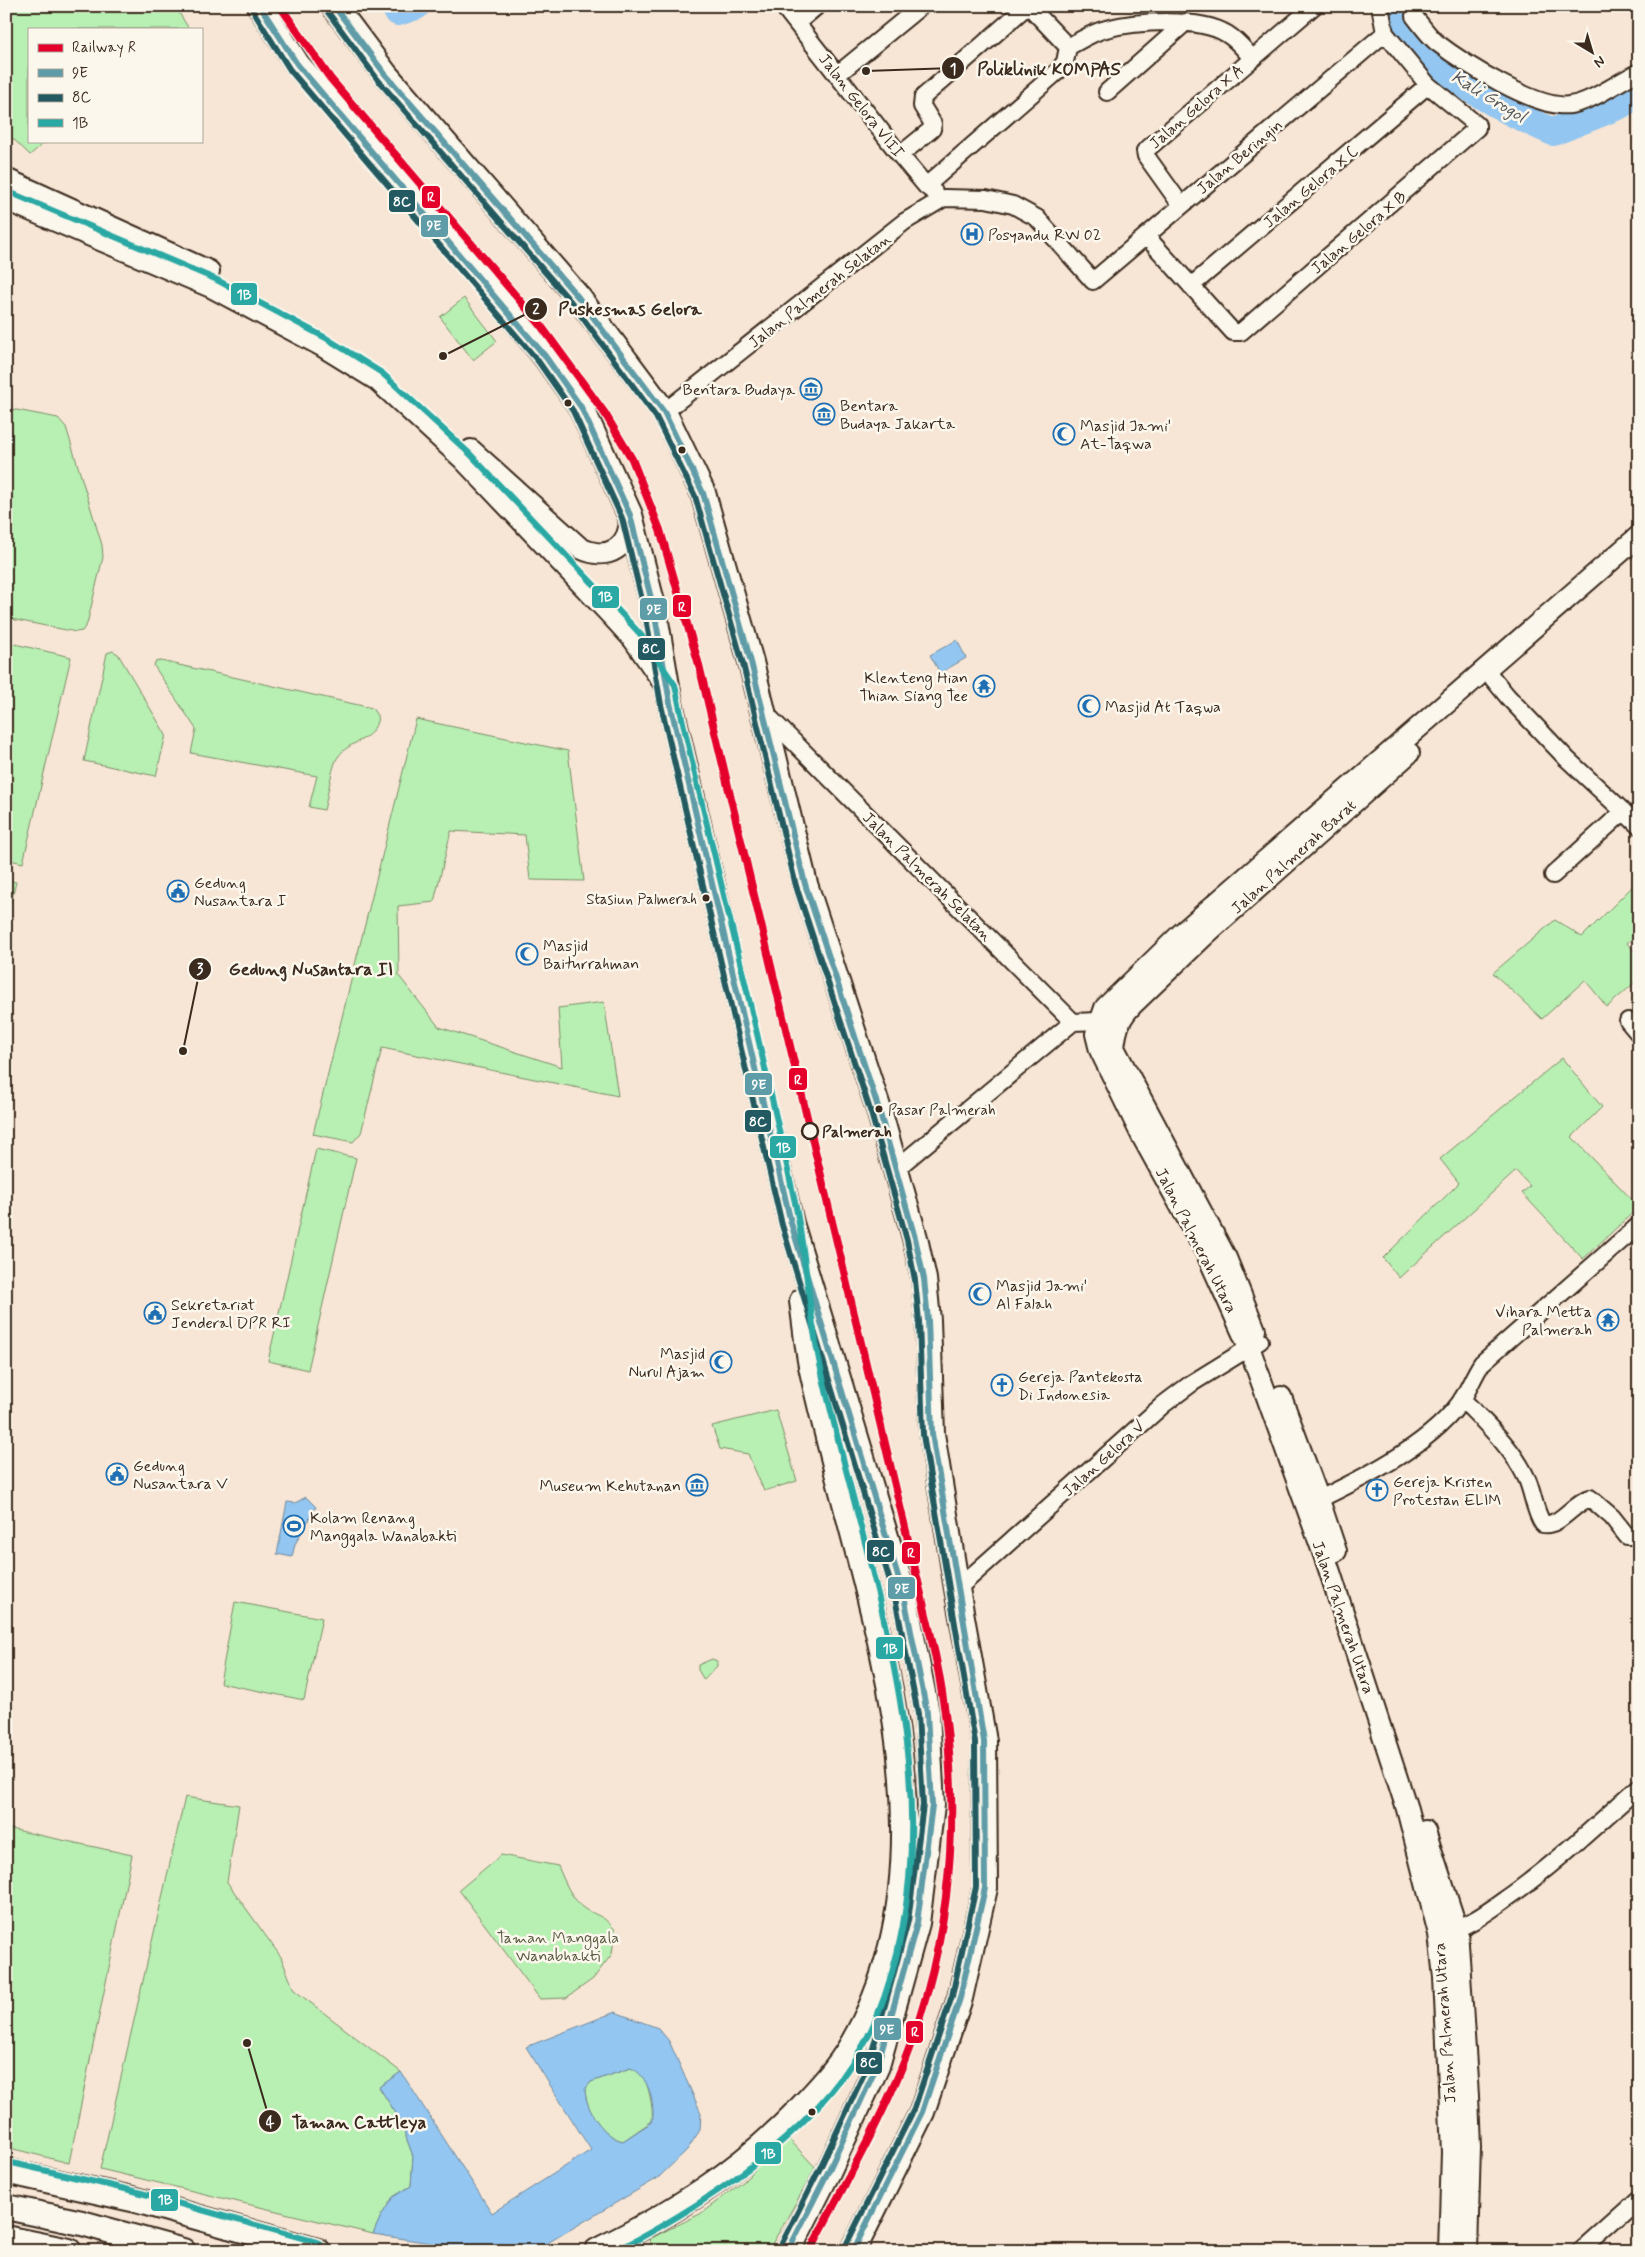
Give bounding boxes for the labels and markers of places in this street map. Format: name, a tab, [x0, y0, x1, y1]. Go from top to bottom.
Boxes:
callout: Poliklinik KOMPAS	[941, 52, 1133, 85]
hospital icon: Posyandu RW 02	[960, 222, 984, 246]
place label: Posyandu RW 02	[988, 225, 1101, 246]
callout: Puskesmas Gelora	[523, 293, 712, 326]
museum icon: Bentara Budaya	[799, 377, 823, 401]
place label: Bentara Budaya	[683, 380, 795, 401]
place label: Bentara Budaya Jakarta	[840, 396, 955, 435]
unlabelled marker	[563, 398, 573, 408]
museum icon: Bentara Budaya Jakarta	[812, 402, 836, 426]
place label: Masjid Jami' At-Taqwa	[1080, 416, 1171, 455]
mosque icon: Masjid Jami' At-Taqwa	[1052, 422, 1076, 446]
unlabelled marker	[677, 445, 687, 455]
place label: Klenteng Hian Thian Siang Tee	[859, 668, 968, 708]
temple icon: Klenteng Hian Thian Siang Tee	[972, 674, 996, 698]
mosque icon: Masjid At Taqwa	[1077, 694, 1101, 718]
place label: Masjid At Taqwa	[1105, 697, 1221, 718]
place label: Gedung Nusantara I	[194, 873, 286, 912]
public building icon: Gedung Nusantara I	[166, 879, 190, 903]
place label: Stasiun Palmerah	[586, 890, 697, 910]
marker: Stasiun Palmerah	[701, 893, 711, 903]
place label: Masjid Baiturrahman	[543, 936, 639, 975]
mosque icon: Masjid Baiturrahman	[515, 942, 539, 966]
callout: Gedung Nusantara II	[188, 952, 409, 985]
place label: Pasar Palmerah	[888, 1101, 996, 1121]
marker: Pasar Palmerah	[874, 1104, 884, 1114]
marker: Palmerah	[801, 1122, 819, 1140]
place label: Palmerah	[822, 1122, 892, 1143]
place label: Masjid Jami' Al Falah	[996, 1276, 1087, 1315]
mosque icon: Masjid Jami' Al Falah	[968, 1282, 992, 1306]
place label: Sekretariat Jenderal DPR RI	[171, 1295, 291, 1334]
public building icon: Sekretariat Jenderal DPR RI	[143, 1301, 167, 1325]
place label: Vihara Metta Palmerah	[1495, 1302, 1592, 1341]
temple icon: Vihara Metta Palmerah	[1596, 1308, 1620, 1332]
place label: Masjid Nurul Ajam	[628, 1344, 705, 1383]
mosque icon: Masjid Nurul Ajam	[709, 1350, 733, 1374]
place label: Gereja Pantekosta Di Indonesia	[1018, 1367, 1142, 1406]
church icon: Gereja Pantekosta Di Indonesia	[990, 1373, 1014, 1397]
place label: Gedung Nusantara V	[133, 1456, 228, 1495]
public building icon: Gedung Nusantara V	[105, 1462, 129, 1486]
place label: Gereja Kristen Protestan ELIM	[1393, 1472, 1502, 1511]
museum icon: Museum Kehutanan	[685, 1473, 709, 1497]
place label: Museum Kehutanan	[539, 1476, 681, 1497]
church icon: Gereja Kristen Protestan ELIM	[1365, 1478, 1389, 1502]
place label: Kolam Renang Manggala Wanabakti	[310, 1508, 456, 1548]
sports icon: Kolam Renang Manggala Wanabakti	[282, 1514, 306, 1538]
callout: Taman Cattleya	[257, 2105, 436, 2138]
unlabelled marker	[807, 2107, 817, 2117]

